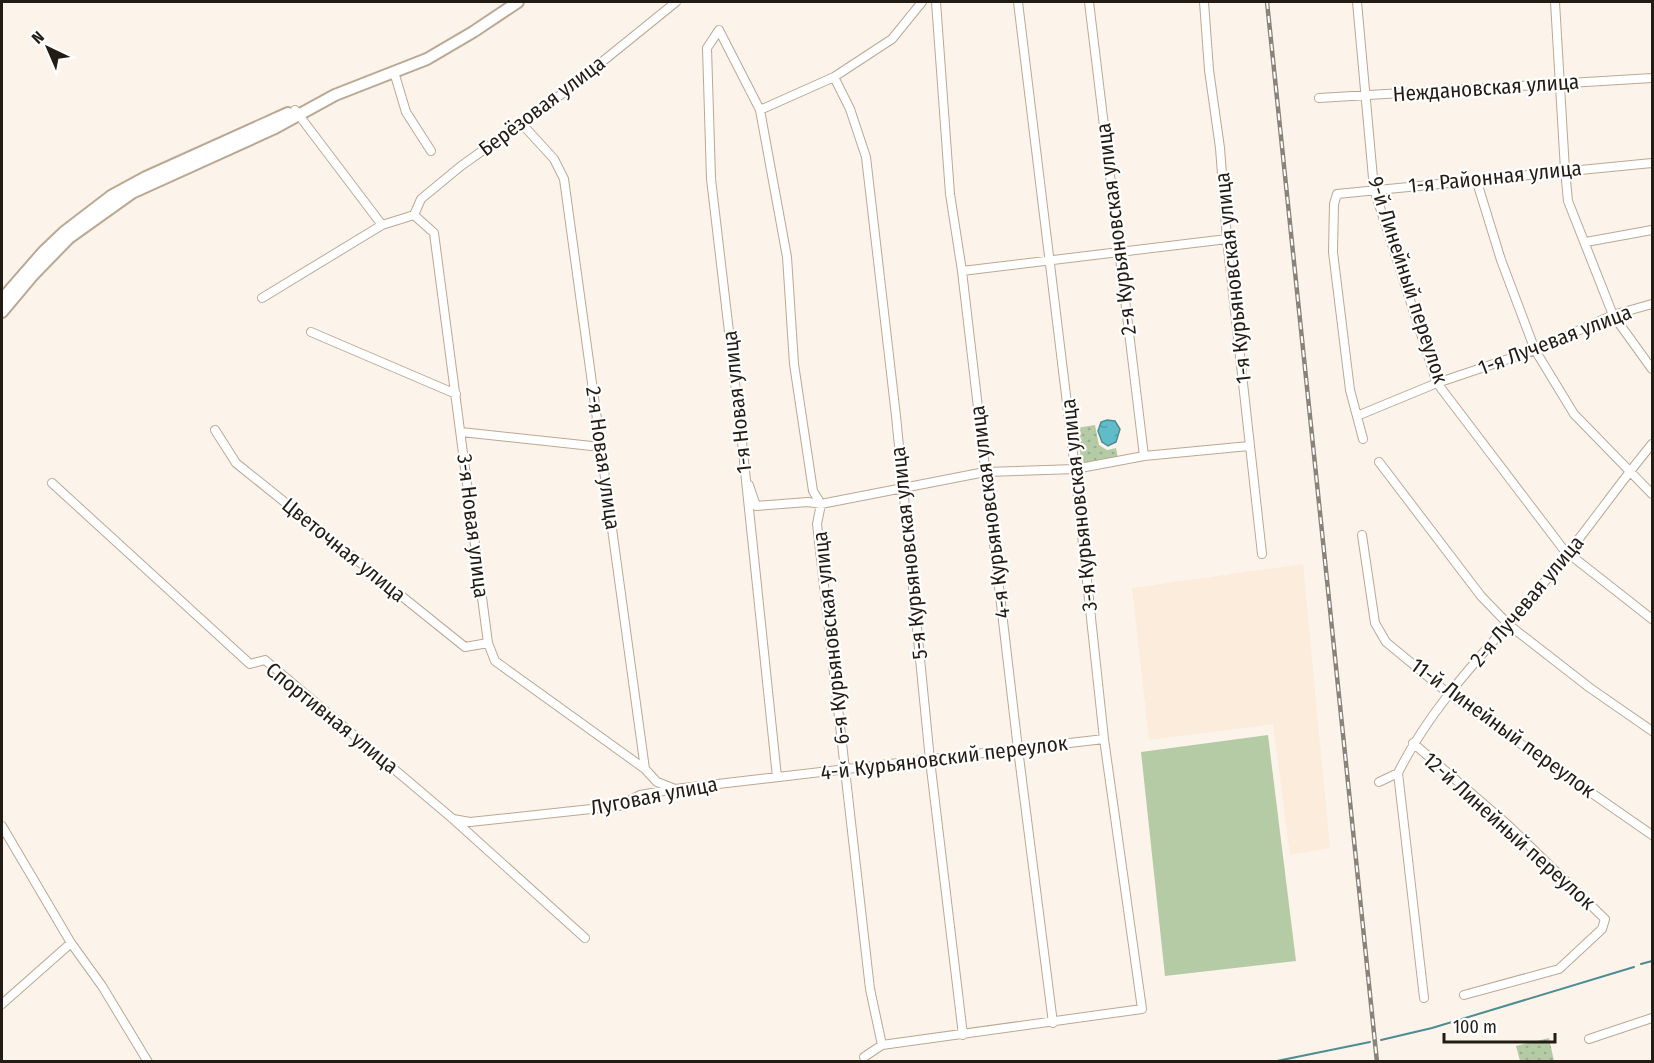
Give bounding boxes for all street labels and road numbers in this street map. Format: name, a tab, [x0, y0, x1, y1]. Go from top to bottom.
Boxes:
street label: Берёзовая улица	[474, 50, 610, 162]
street label: Неждановская улица	[1392, 69, 1580, 107]
street label: 2-я Курьяновская улица	[1090, 122, 1142, 336]
street label: 1-я Районная улица	[1407, 155, 1583, 199]
street label: 1-я Курьяновская улица	[1209, 171, 1257, 385]
street label: 9-й Линейный переулок	[1362, 173, 1454, 387]
street label: 1-я Лучевая улица	[1475, 299, 1635, 381]
street label: 1-я Новая улица	[717, 329, 757, 475]
street label: 2-я Новая улица	[580, 385, 626, 531]
street label: 3-я Курьяновская улица	[1055, 397, 1103, 613]
street label: 4-я Курьяновская улица	[964, 404, 1016, 620]
street label: 5-я Курьяновская улица	[885, 445, 933, 661]
street label: 3-я Новая улица	[451, 453, 495, 599]
street label: Цветочная улица	[277, 492, 411, 608]
street label: 6-я Курьяновская улица	[807, 530, 855, 746]
street label: 2-я Лучевая улица	[1465, 530, 1589, 672]
street label: 11-й Линейный переулок	[1406, 652, 1600, 804]
street label: Спортивная улица	[260, 657, 404, 779]
street label: 4-й Курьяновский переулок	[819, 730, 1069, 786]
street label: 12-й Линейный переулок	[1417, 747, 1601, 915]
street label: Луговая улица	[588, 771, 720, 821]

